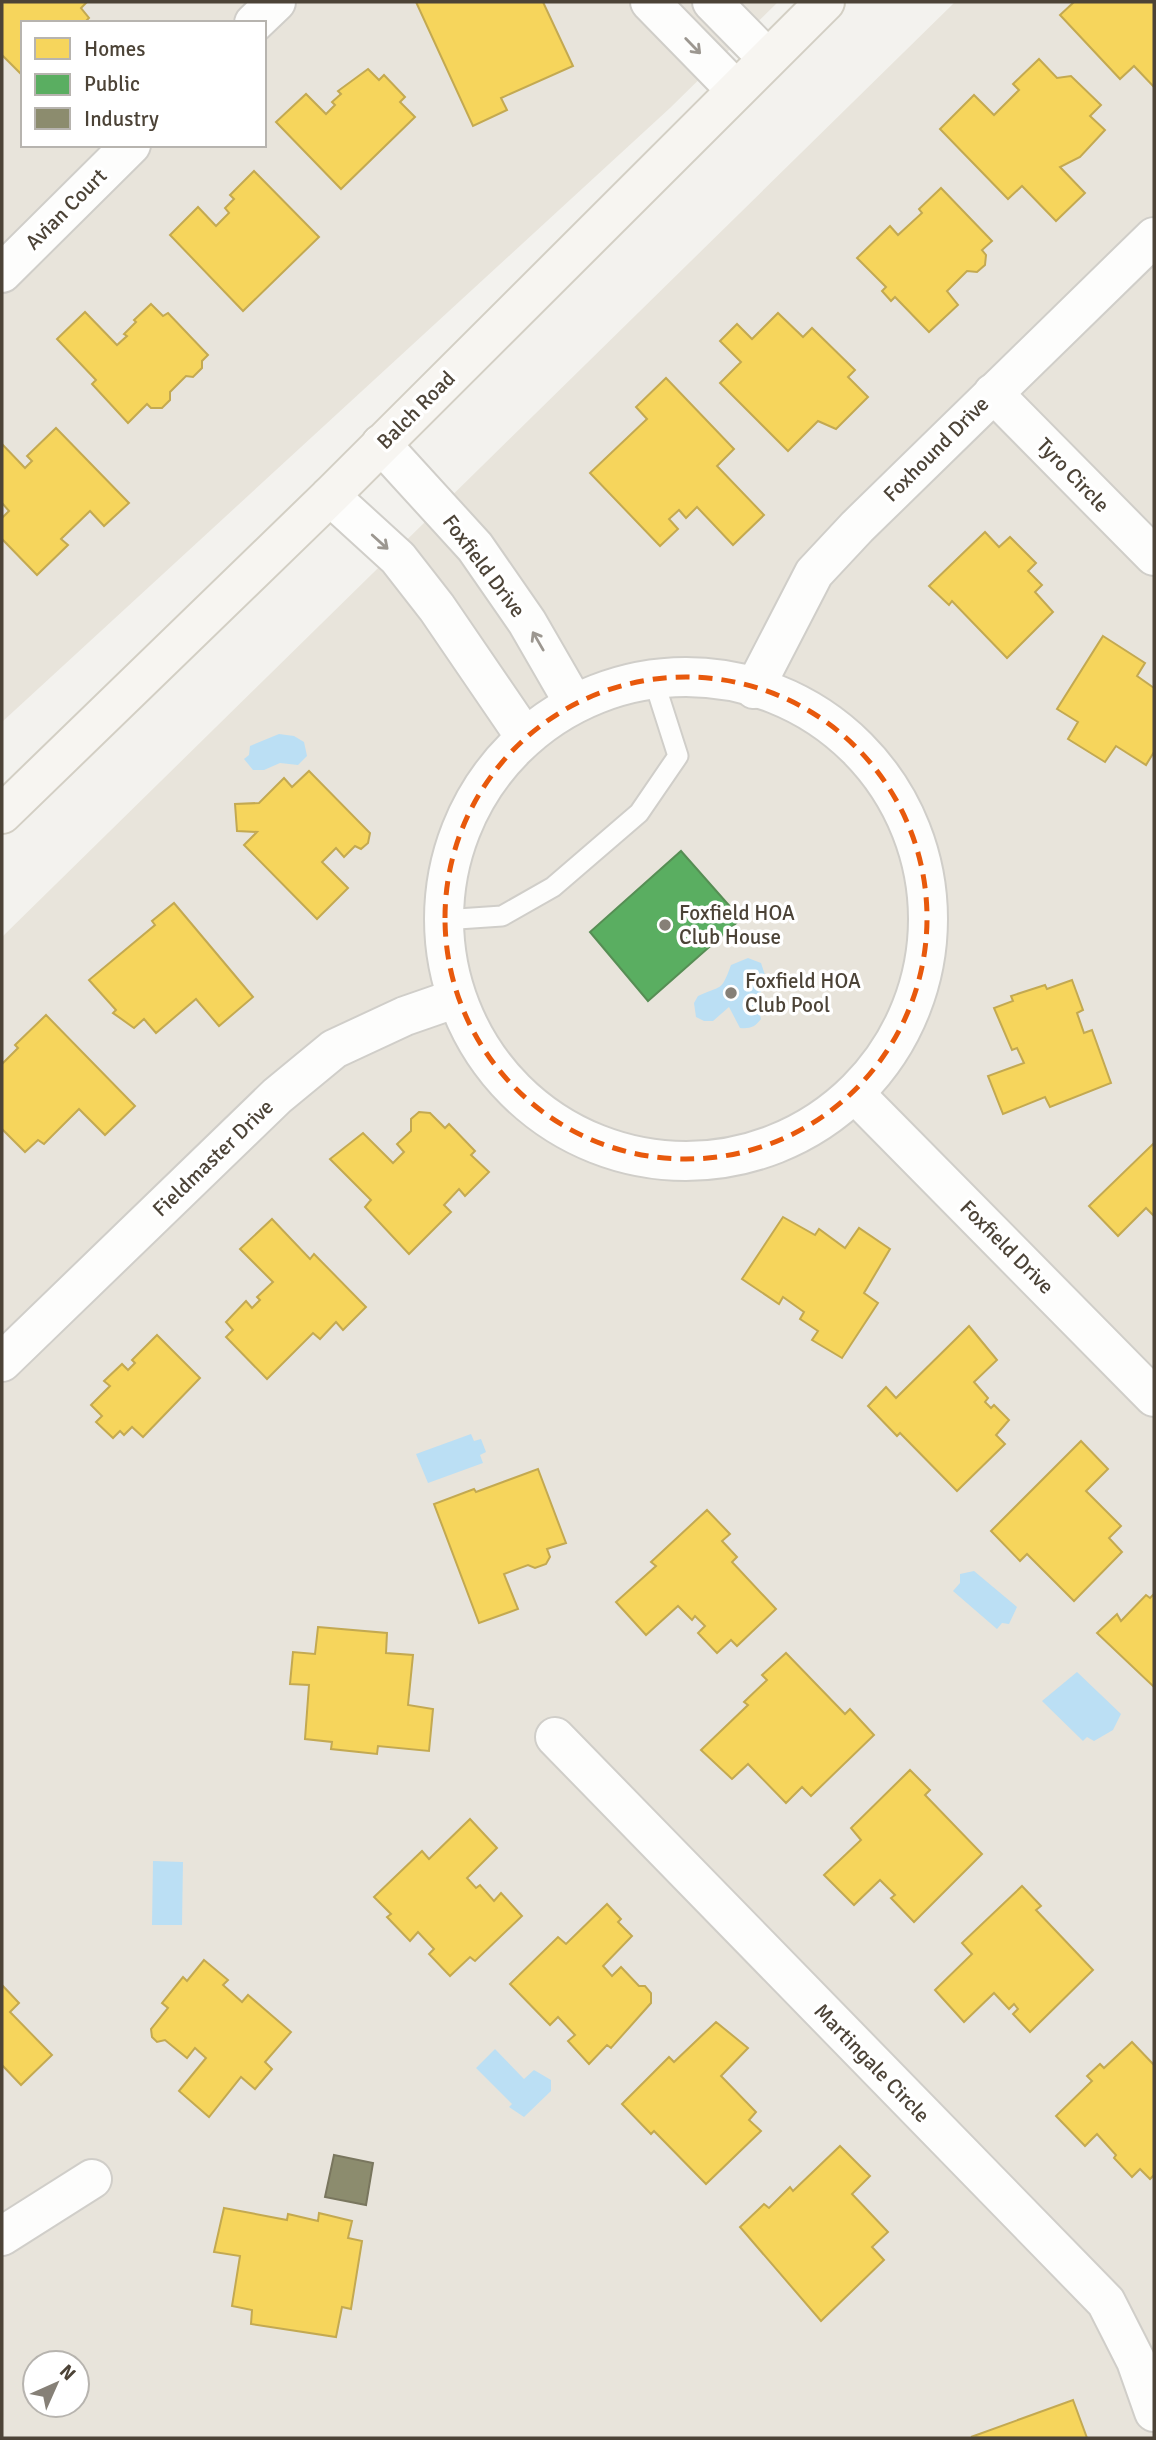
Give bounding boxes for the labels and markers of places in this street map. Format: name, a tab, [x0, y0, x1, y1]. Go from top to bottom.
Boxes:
place label: Foxfield HOA Club House	[679, 900, 795, 950]
marker: Foxfield HOA Club House	[657, 917, 673, 933]
place label: Foxfield HOA Club Pool	[745, 968, 861, 1018]
marker: Foxfield HOA Club Pool	[723, 985, 739, 1001]

